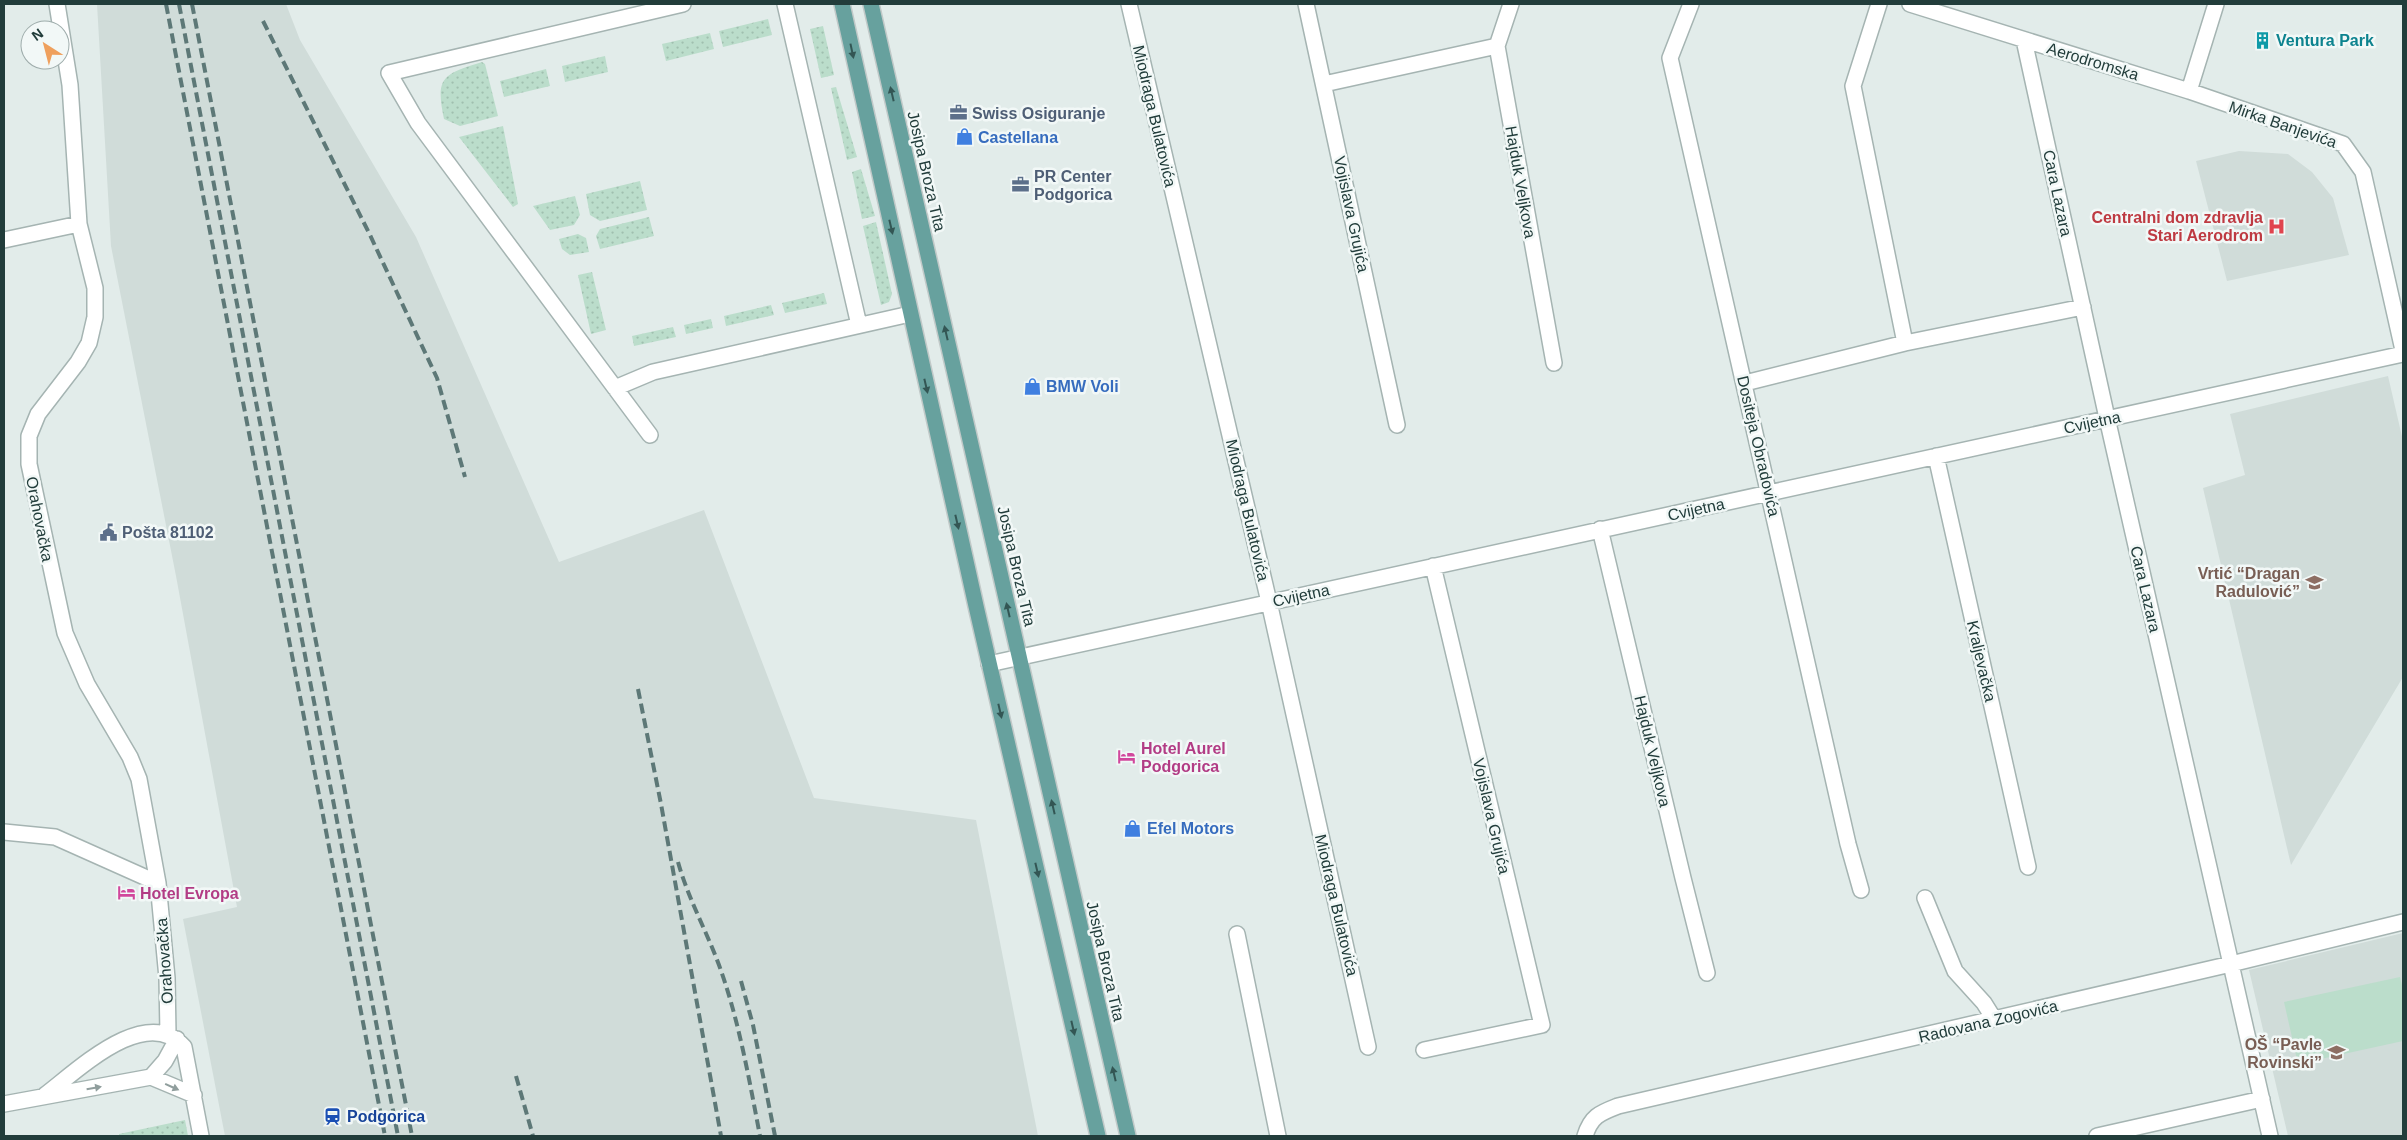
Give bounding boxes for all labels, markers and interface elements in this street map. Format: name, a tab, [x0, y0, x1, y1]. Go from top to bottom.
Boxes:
north arrow	[20, 20, 70, 70]
text: N	[29, 25, 46, 44]
building icon: Ventura Park	[2252, 30, 2272, 50]
place label: Ventura Park	[2276, 32, 2374, 49]
street label: Aerodromska	[2045, 39, 2141, 84]
one-way arrow	[848, 44, 856, 59]
street label: Miodraga Bulatovića	[1130, 44, 1179, 189]
one-way arrow	[888, 87, 896, 102]
street label: Mirka Banjevića	[2227, 98, 2339, 151]
office icon: Swiss Osiguranje	[948, 103, 968, 123]
place label: Swiss Osiguranje	[972, 105, 1105, 122]
street label: Josipa Broza Tita	[904, 109, 949, 233]
street label: Hajduk Veljkova	[1502, 125, 1539, 240]
shop icon: Castellana	[954, 127, 974, 147]
place label: Castellana	[978, 129, 1058, 146]
street label: Cara Lazara	[2040, 148, 2075, 238]
street label: Vojislava Grujića	[1331, 154, 1372, 274]
place label: PR Center Podgorica	[1034, 168, 1112, 203]
office icon: PR Center Podgorica	[1010, 175, 1030, 195]
place label: Centralni dom zdravlja Stari Aerodrom	[2091, 209, 2263, 244]
hospital icon: Centralni dom zdravlja Stari Aerodrom	[2267, 216, 2287, 236]
one-way arrow	[887, 220, 895, 235]
one-way arrow	[942, 325, 950, 340]
street label: Dositeja Obradovića	[1734, 374, 1783, 518]
shop icon: BMW Voli	[1022, 376, 1042, 396]
one-way arrow	[923, 378, 931, 394]
place label: BMW Voli	[1046, 378, 1119, 395]
street label: Cvijetna	[2062, 408, 2122, 437]
street label: Miodraga Bulatovića	[1223, 438, 1272, 583]
street label: Orahovačka	[23, 475, 56, 563]
street label: Cvijetna	[1666, 495, 1726, 524]
street label: Josipa Broza Tita	[994, 504, 1039, 628]
one-way arrow	[953, 514, 961, 529]
public building icon: Pošta 81102	[98, 522, 118, 542]
place label: Pošta 81102	[122, 524, 214, 541]
street label: Cara Lazara	[2127, 544, 2164, 634]
place label: Vrtić “Dragan Radulović”	[2198, 565, 2300, 600]
school or university icon: Vrtić “Dragan Radulović”	[2304, 572, 2324, 592]
street label: Cvijetna	[1271, 581, 1331, 610]
one-way arrow	[1004, 601, 1012, 617]
street label: Kraljevačka	[1964, 619, 1999, 703]
street label: Hajduk Veljkova	[1631, 694, 1674, 809]
one-way arrow	[996, 704, 1004, 719]
place label: Hotel Aurel Podgorica	[1141, 740, 1226, 775]
hotel icon: Hotel Aurel Podgorica	[1117, 747, 1137, 767]
street label: Vojislava Grujića	[1470, 757, 1513, 876]
one-way arrow	[1049, 799, 1057, 814]
shop icon: Efel Motors	[1123, 818, 1143, 838]
place label: Efel Motors	[1147, 820, 1234, 837]
street label: Miodraga Bulatovića	[1312, 833, 1361, 978]
one-way arrow	[1033, 862, 1041, 877]
hotel icon: Hotel Evropa	[116, 883, 136, 903]
place label: Hotel Evropa	[140, 885, 239, 902]
street label: Josipa Broza Tita	[1083, 899, 1128, 1023]
street label: Orahovačka	[153, 917, 176, 1005]
street label: Radovana Zogovića	[1917, 997, 2059, 1046]
one-way arrow	[1069, 1021, 1077, 1036]
place label: OŠ “Pavle Rovinski”	[2245, 1035, 2322, 1071]
school or university icon: OŠ “Pavle Rovinski”	[2326, 1043, 2346, 1063]
one-way arrow	[1110, 1066, 1118, 1082]
one-way arrow	[86, 1083, 102, 1091]
one-way arrow	[165, 1083, 179, 1091]
station icon: Podgorica	[323, 1106, 343, 1126]
place label: Podgorica	[347, 1108, 425, 1125]

